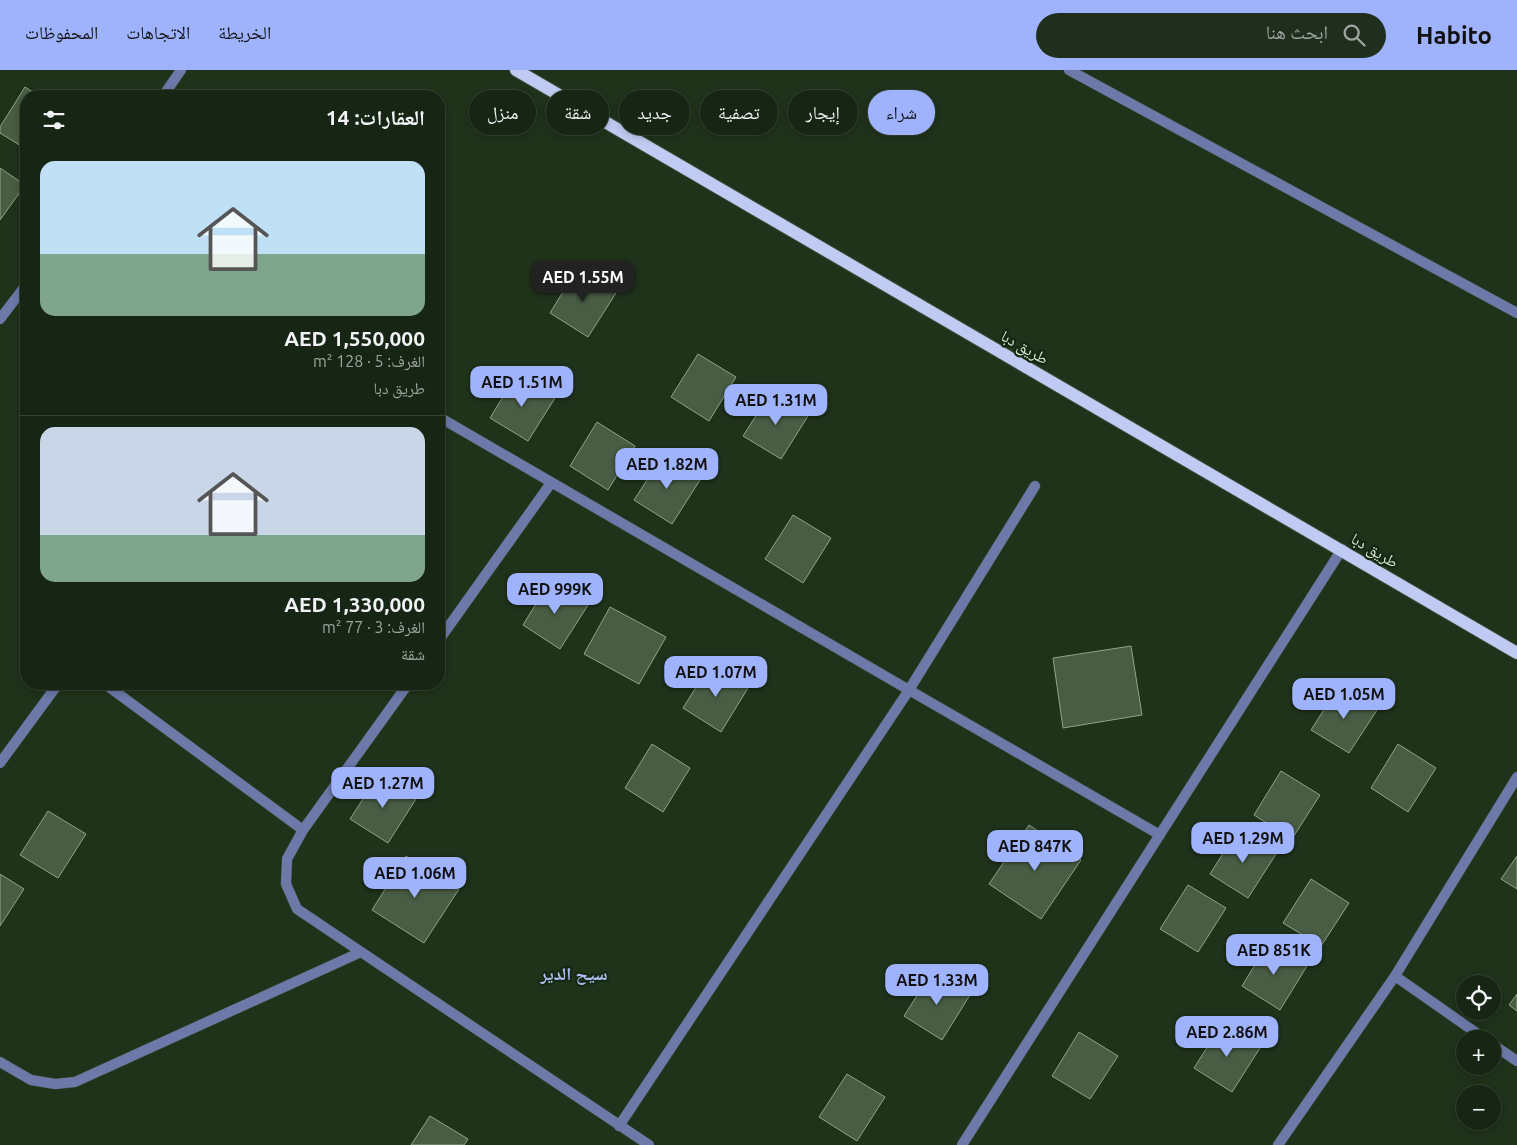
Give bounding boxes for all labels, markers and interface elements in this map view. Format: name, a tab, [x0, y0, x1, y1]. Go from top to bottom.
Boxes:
search box	[1036, 13, 1386, 58]
text: ابحث هنا	[1266, 21, 1328, 43]
icon: search	[1340, 21, 1368, 49]
text: المحفوظات	[25, 22, 98, 42]
text: الاتجاهات	[126, 22, 190, 42]
text: الخريطة	[218, 22, 271, 42]
text: Habito	[1416, 22, 1492, 49]
chip: منزل	[469, 90, 536, 135]
chip: شقة	[546, 90, 609, 135]
chip: جديد	[619, 90, 690, 135]
chip: تصفية	[700, 90, 778, 135]
chip: إيجار	[788, 90, 858, 135]
chip: شراء	[868, 90, 935, 135]
text: العقارات: 14	[326, 105, 425, 129]
icon: filters	[40, 106, 68, 134]
icon: home	[188, 194, 278, 284]
pin: AED 1.55M	[526, 260, 640, 303]
text: AED 1.55M	[542, 268, 624, 286]
text: AED 1,550,000	[284, 326, 425, 350]
street label: طريق دبا	[997, 326, 1052, 369]
text: الغرف: 5 · 128 m²	[313, 352, 425, 370]
pin: AED 1.51M	[465, 366, 579, 408]
text: AED 1.51M	[481, 373, 563, 391]
text: طريق دبا	[373, 379, 425, 397]
pin: AED 1.31M	[719, 384, 833, 426]
text: AED 1.31M	[735, 391, 817, 409]
pin: AED 1.82M	[610, 448, 724, 490]
text: AED 1.82M	[626, 455, 708, 473]
icon: home	[188, 459, 278, 549]
street label: طريق دبا	[1347, 529, 1402, 573]
pin: AED 999K	[503, 572, 607, 615]
text: AED 999K	[518, 580, 592, 598]
text: AED 1,330,000	[284, 592, 425, 616]
text: الغرف: 3 · 77 m²	[322, 618, 425, 636]
text: شقة	[401, 645, 425, 663]
pin: AED 1.07M	[659, 656, 773, 698]
text: AED 1.07M	[675, 663, 757, 681]
pin: AED 1.05M	[1287, 678, 1401, 720]
text: AED 1.05M	[1303, 685, 1385, 703]
pin: AED 1.27M	[326, 766, 440, 809]
text: AED 1.27M	[342, 774, 424, 792]
pin: AED 1.29M	[1186, 822, 1300, 864]
text: AED 1.29M	[1202, 829, 1284, 847]
pin: AED 847K	[983, 830, 1087, 872]
text: AED 847K	[998, 837, 1072, 855]
pin: AED 1.06M	[358, 856, 472, 899]
text: AED 1.06M	[374, 864, 456, 882]
pin: AED 851K	[1222, 934, 1326, 976]
text: AED 851K	[1237, 941, 1311, 959]
district label: سيح الدير	[539, 963, 608, 986]
pin: AED 1.33M	[880, 964, 994, 1006]
text: AED 1.33M	[896, 971, 978, 989]
map controls	[1456, 975, 1501, 1130]
button: locate	[1456, 975, 1501, 1020]
pin: AED 2.86M	[1170, 1016, 1284, 1058]
text: AED 2.86M	[1186, 1023, 1268, 1041]
button: +	[1456, 1030, 1501, 1075]
button: −	[1456, 1085, 1501, 1130]

